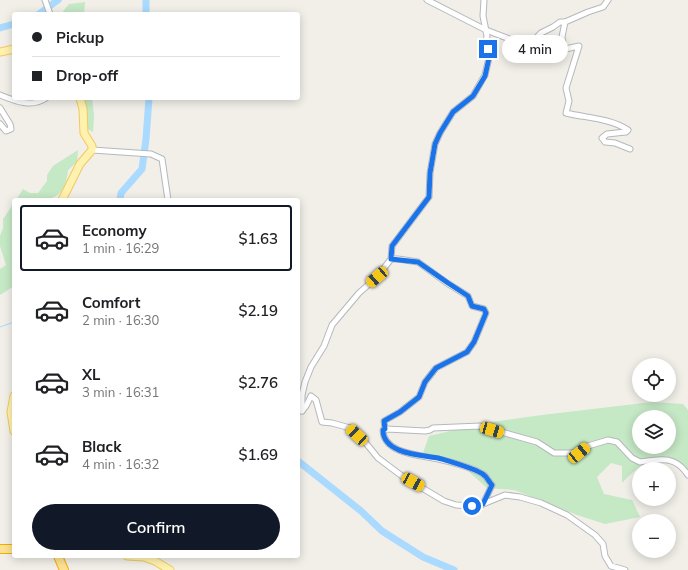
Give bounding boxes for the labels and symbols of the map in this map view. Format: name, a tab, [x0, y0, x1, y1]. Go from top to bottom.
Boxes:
callout: 4 min	[502, 35, 568, 63]
route end	[479, 40, 497, 58]
car	[364, 265, 390, 289]
car	[479, 421, 505, 439]
car	[344, 422, 370, 448]
car	[566, 441, 592, 465]
car	[400, 471, 426, 493]
route start	[463, 497, 481, 515]

